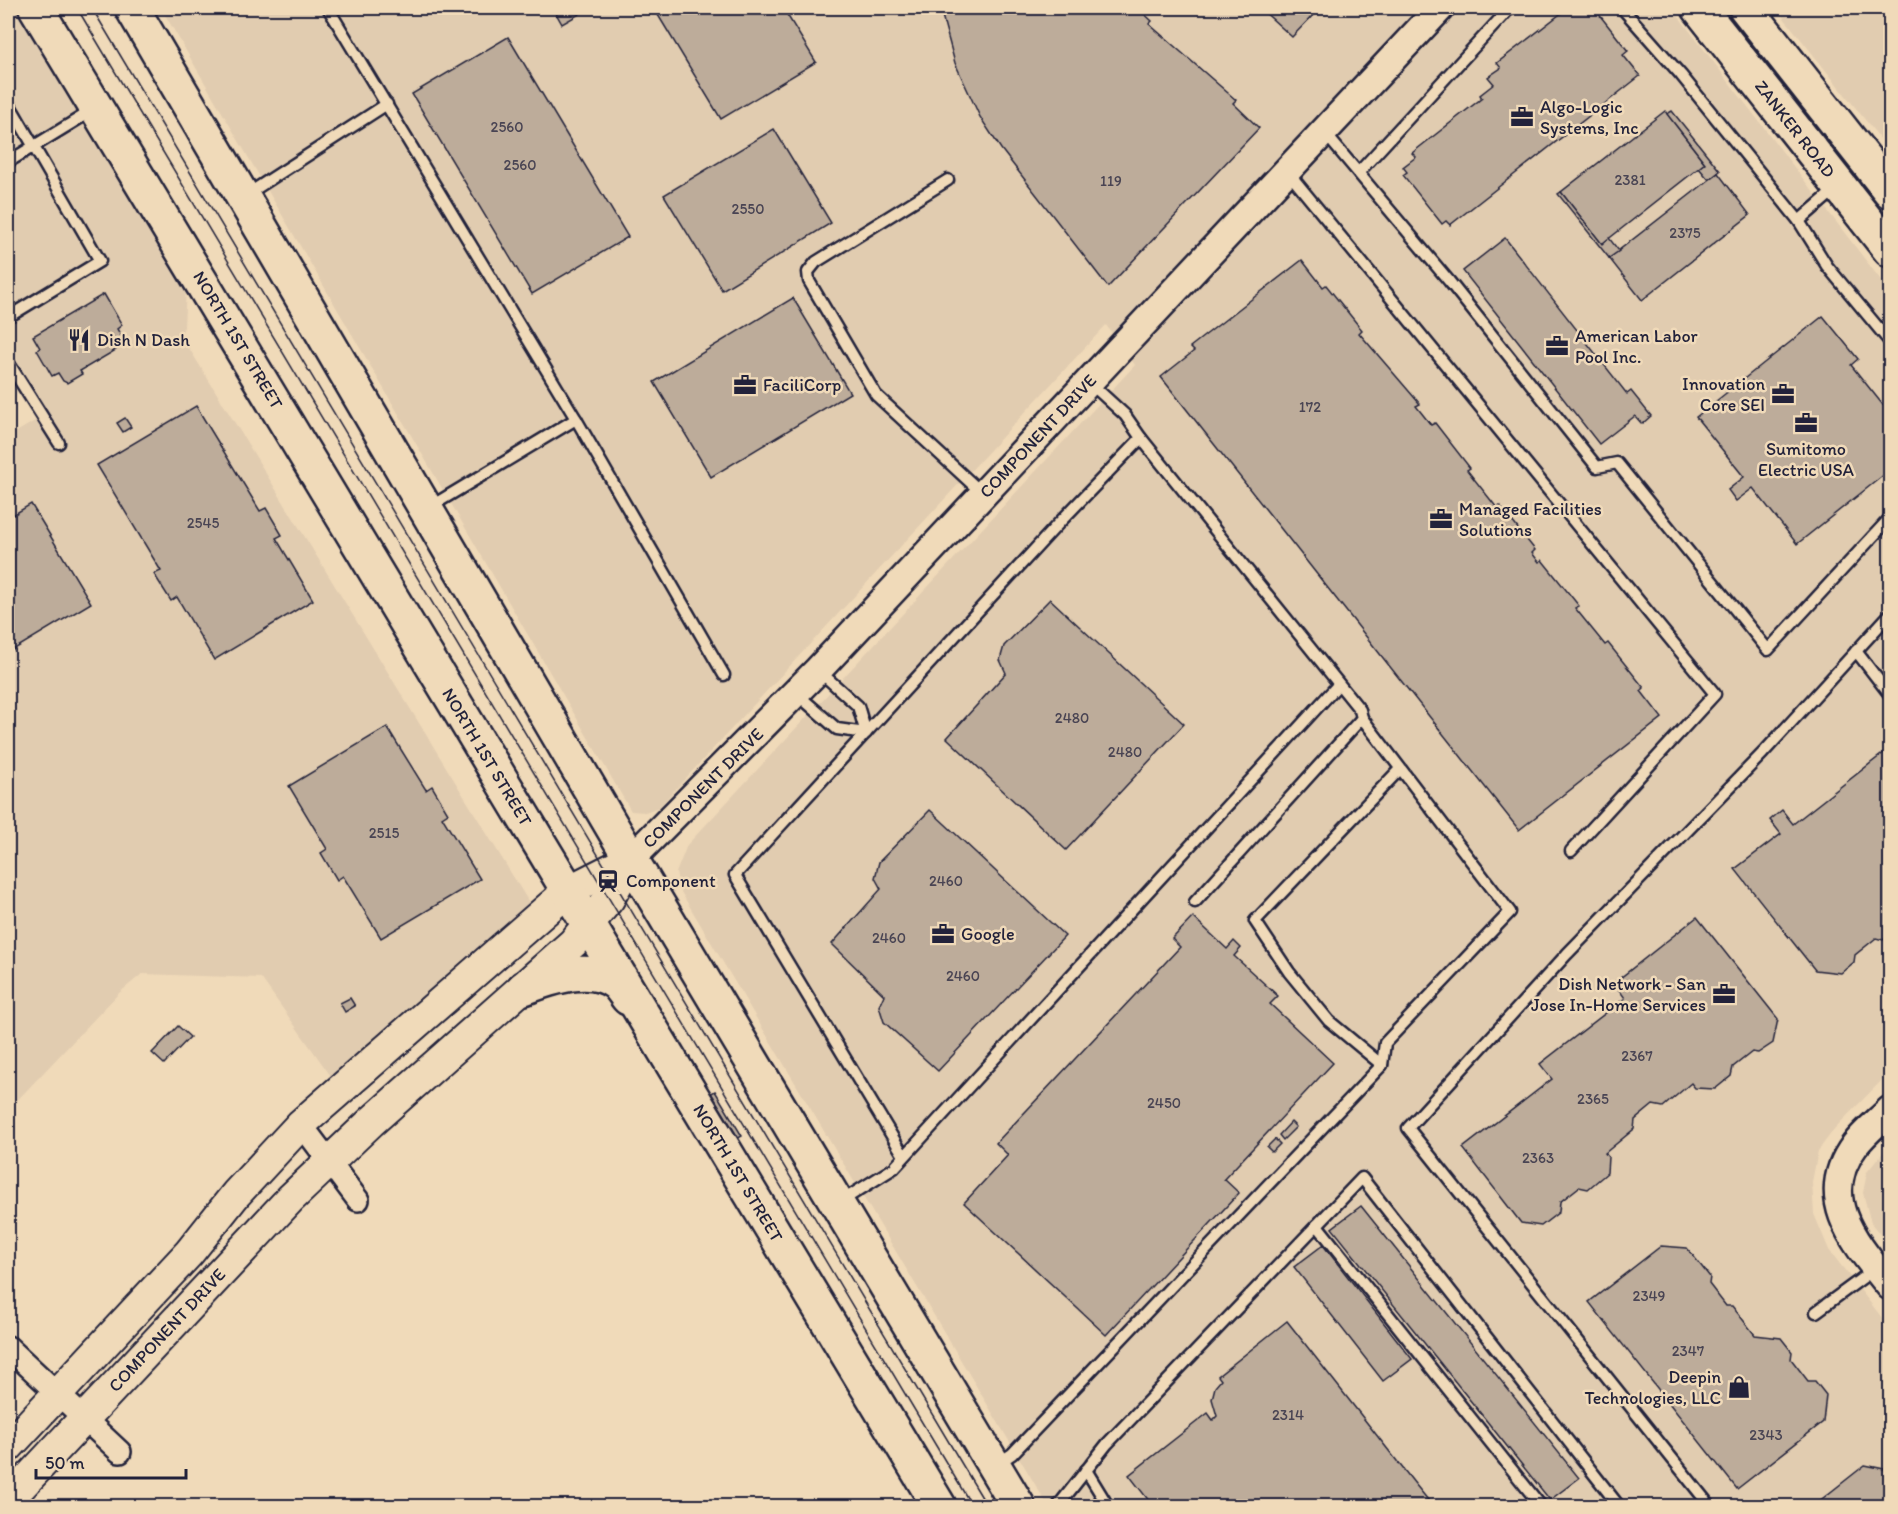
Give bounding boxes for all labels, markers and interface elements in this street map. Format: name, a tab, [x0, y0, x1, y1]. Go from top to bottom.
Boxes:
street label: ZANKER ROAD	[1750, 76, 1840, 182]
place label: Algo-Logic Systems, Inc	[1540, 96, 1639, 139]
office icon: Algo-Logic Systems, Inc	[1509, 104, 1535, 130]
house number: 2560	[491, 118, 523, 136]
house number: 2560	[504, 156, 536, 174]
house number: 2381	[1614, 171, 1646, 189]
house number: 119	[1100, 172, 1122, 190]
house number: 2550	[732, 200, 764, 218]
house number: 2375	[1669, 224, 1701, 242]
street label: NORTH 1ST STREET	[188, 267, 288, 413]
place label: American Labor Pool Inc.	[1575, 325, 1699, 368]
restaurant icon: Dish N Dash	[66, 327, 92, 353]
place label: Dish N Dash	[97, 329, 190, 351]
office icon: American Labor Pool Inc.	[1544, 333, 1570, 359]
street label: COMPONENT DRIVE	[975, 369, 1101, 503]
office icon: FaciliCorp	[732, 372, 758, 398]
place label: Innovation Core SEI	[1682, 373, 1765, 416]
place label: FaciliCorp	[763, 374, 841, 396]
office icon: Innovation Core SEI	[1770, 381, 1796, 407]
house number: 172	[1299, 398, 1321, 416]
office icon: Sumitomo Electric USA	[1793, 410, 1819, 436]
place label: Sumitomo Electric USA	[1758, 438, 1855, 481]
place label: Managed Facilities Solutions	[1459, 498, 1602, 541]
office icon: Managed Facilities Solutions	[1428, 506, 1454, 532]
house number: 2545	[187, 514, 219, 532]
street label: NORTH 1ST STREET	[437, 684, 537, 830]
house number: 2480	[1055, 709, 1089, 727]
street label: COMPONENT DRIVE	[638, 723, 768, 853]
house number: 2480	[1108, 743, 1142, 761]
house number: 2515	[369, 824, 399, 842]
station icon: Component	[595, 868, 621, 894]
place label: Component	[626, 870, 716, 892]
house number: 2460	[929, 872, 963, 890]
office icon: Google	[930, 921, 956, 947]
place label: Google	[961, 923, 1015, 945]
house number: 2460	[872, 929, 906, 947]
house number: 2460	[946, 967, 980, 985]
place label: Dish Network - San Jose In-Home Services	[1531, 973, 1706, 1016]
office icon: Dish Network - San Jose In-Home Services	[1711, 981, 1737, 1007]
house number: 2367	[1621, 1047, 1653, 1065]
house number: 2365	[1577, 1090, 1609, 1108]
house number: 2450	[1147, 1094, 1181, 1112]
street label: NORTH 1ST STREET	[688, 1100, 788, 1246]
house number: 2363	[1522, 1149, 1554, 1167]
street label: COMPONENT DRIVE	[104, 1263, 230, 1397]
house number: 2349	[1633, 1287, 1666, 1305]
house number: 2347	[1672, 1342, 1705, 1360]
place label: Deepin Technologies, LLC	[1584, 1366, 1721, 1409]
shop icon: Deepin Technologies, LLC	[1726, 1374, 1752, 1400]
house number: 2314	[1272, 1406, 1304, 1424]
house number: 2343	[1749, 1426, 1783, 1444]
scale bar	[36, 1442, 186, 1480]
text: 50 m	[45, 1452, 85, 1474]

